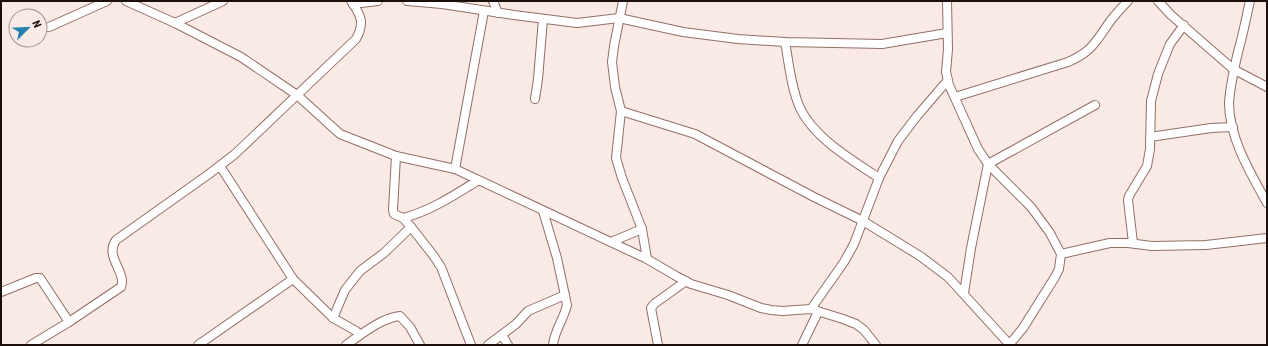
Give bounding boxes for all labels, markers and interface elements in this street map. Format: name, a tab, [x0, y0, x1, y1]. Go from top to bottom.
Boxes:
north arrow	[8, 8, 48, 48]
text: N	[29, 18, 44, 30]

